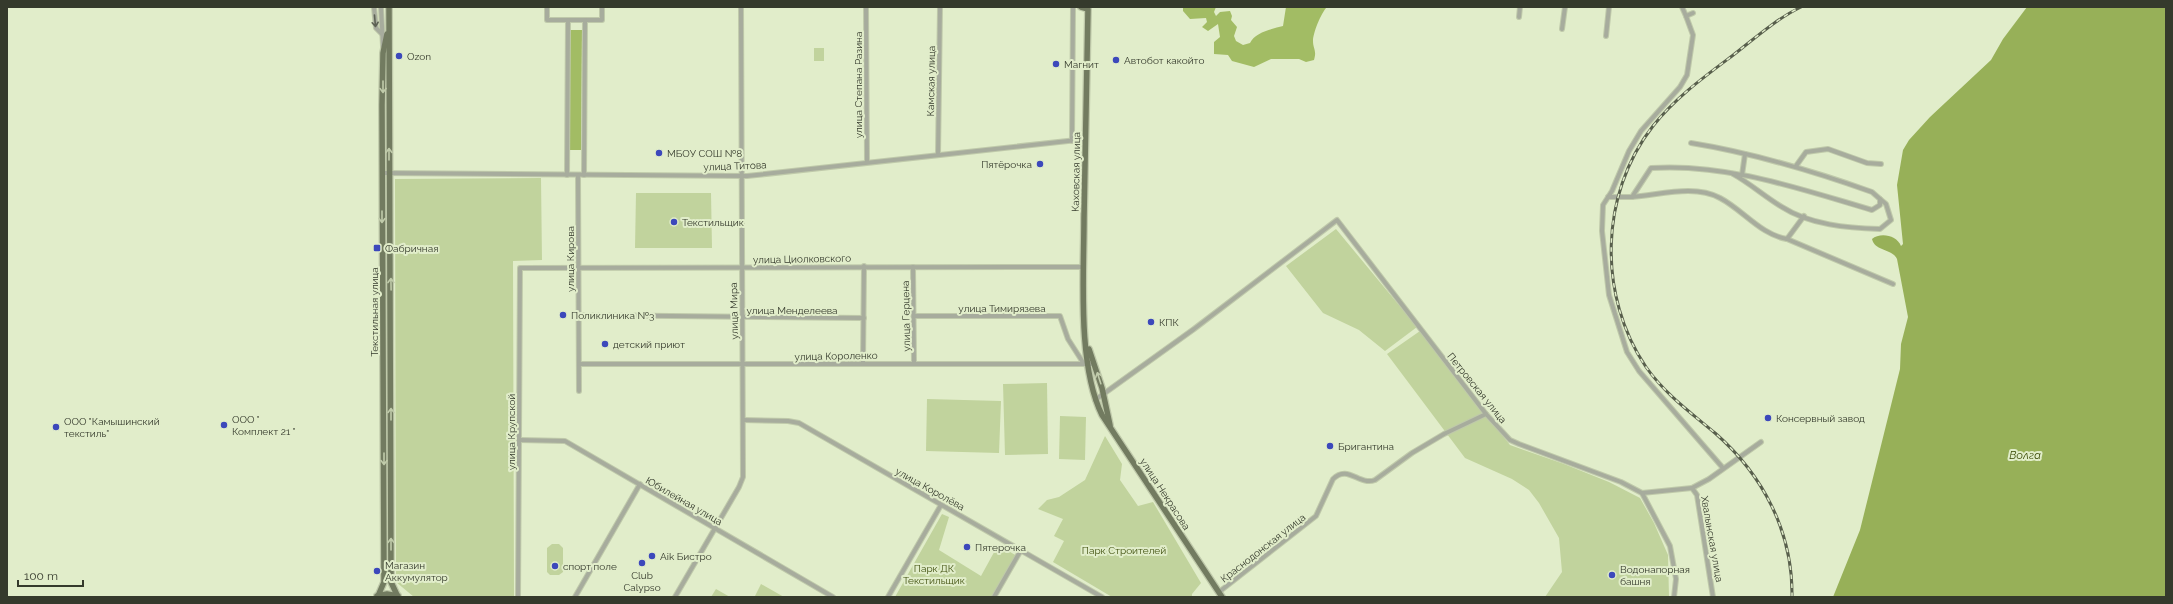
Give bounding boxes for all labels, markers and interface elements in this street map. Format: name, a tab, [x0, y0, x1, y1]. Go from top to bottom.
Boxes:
one-way arrow	[372, 14, 379, 27]
street label: улица Степана Разина	[853, 32, 864, 138]
street label: Камская улица	[925, 46, 937, 116]
marker: Ozon	[394, 51, 404, 61]
place label: Ozon	[407, 51, 431, 62]
marker: Автобот какойто	[1111, 55, 1121, 65]
place label: Автобот какойто	[1124, 55, 1204, 66]
marker: Магнит	[1051, 59, 1061, 69]
place label: Магнит	[1064, 59, 1099, 70]
one-way arrow	[379, 80, 387, 93]
street label: Каховская улица	[1070, 132, 1082, 212]
one-way arrow	[385, 148, 393, 161]
marker: МБОУ СОШ №8	[654, 148, 664, 158]
place label: МБОУ СОШ №8	[667, 148, 742, 159]
street label: улица Титова	[703, 159, 767, 173]
place label: Пятёрочка	[981, 159, 1032, 170]
marker: Пятёрочка	[1035, 159, 1045, 169]
one-way arrow	[378, 210, 386, 223]
marker: Текстильщик	[669, 217, 679, 227]
place label: Текстильщик	[682, 217, 744, 228]
street label: улица Кирова	[565, 226, 576, 292]
marker: Фабричная	[372, 243, 382, 253]
place label: Фабричная	[385, 243, 438, 254]
street label: улица Циолковского	[753, 253, 851, 265]
street label: Текстильная улица	[369, 267, 380, 357]
one-way arrow	[387, 278, 394, 291]
street label: улица Герцена	[900, 280, 912, 352]
street label: улица Мира	[728, 282, 740, 340]
street label: улица Тимирязева	[958, 303, 1046, 314]
street label: улица Менделеева	[746, 305, 838, 316]
marker: Поликлиника №3	[558, 310, 568, 320]
place label: Поликлиника №3	[571, 310, 654, 321]
marker: КПК	[1146, 317, 1156, 327]
place label: КПК	[1159, 317, 1179, 328]
marker: детский приют	[600, 339, 610, 349]
place label: детский приют	[613, 339, 685, 350]
street label: улица Короленко	[794, 350, 878, 362]
street label: Петровская улица	[1445, 351, 1509, 425]
one-way arrow	[1095, 372, 1102, 385]
street label: улица Крупской	[506, 394, 517, 470]
one-way arrow	[387, 408, 395, 421]
marker: Консервный завод	[1763, 413, 1773, 423]
place label: Консервный завод	[1776, 413, 1865, 424]
place label: ООО " Комплект 21 "	[232, 414, 296, 437]
place label: ООО "Камышинский текстиль"	[64, 416, 160, 439]
marker: ООО " Комплект 21 "	[219, 420, 229, 430]
marker: ООО "Камышинский текстиль"	[51, 422, 61, 432]
marker: Бригантина	[1325, 441, 1335, 451]
place label: Бригантина	[1338, 441, 1394, 452]
water label: Волга	[2009, 449, 2041, 462]
one-way arrow	[380, 452, 387, 465]
street label: улица Некрасова	[1138, 456, 1192, 532]
street label: улица Королёва	[894, 465, 966, 513]
street label: Юбилейная улица	[644, 475, 724, 527]
street label: Хвалынская улица	[1699, 495, 1725, 583]
street label: Краснодонская улица	[1218, 511, 1308, 585]
one-way arrow	[388, 538, 395, 551]
marker: Пятерочка	[962, 542, 972, 552]
place label: Пятерочка	[975, 542, 1026, 553]
park label: Парк Строителей	[1082, 545, 1166, 556]
marker: Aik Бистро	[647, 551, 657, 561]
place label: Aik Бистро	[660, 551, 712, 562]
marker: Club Calypso	[637, 558, 647, 568]
place label: Магазин Аккумулятор	[385, 560, 448, 583]
marker: спорт поле	[550, 561, 560, 571]
place label: спорт поле	[563, 561, 617, 572]
scale bar	[18, 562, 83, 588]
park label: Парк ДК Текстильщик	[903, 563, 965, 586]
place label: Водонапорная башня	[1620, 564, 1690, 587]
marker: Магазин Аккумулятор	[372, 566, 382, 576]
text: 100 m	[24, 569, 58, 583]
place label: Club Calypso	[623, 570, 661, 593]
marker: Водонапорная башня	[1607, 570, 1617, 580]

